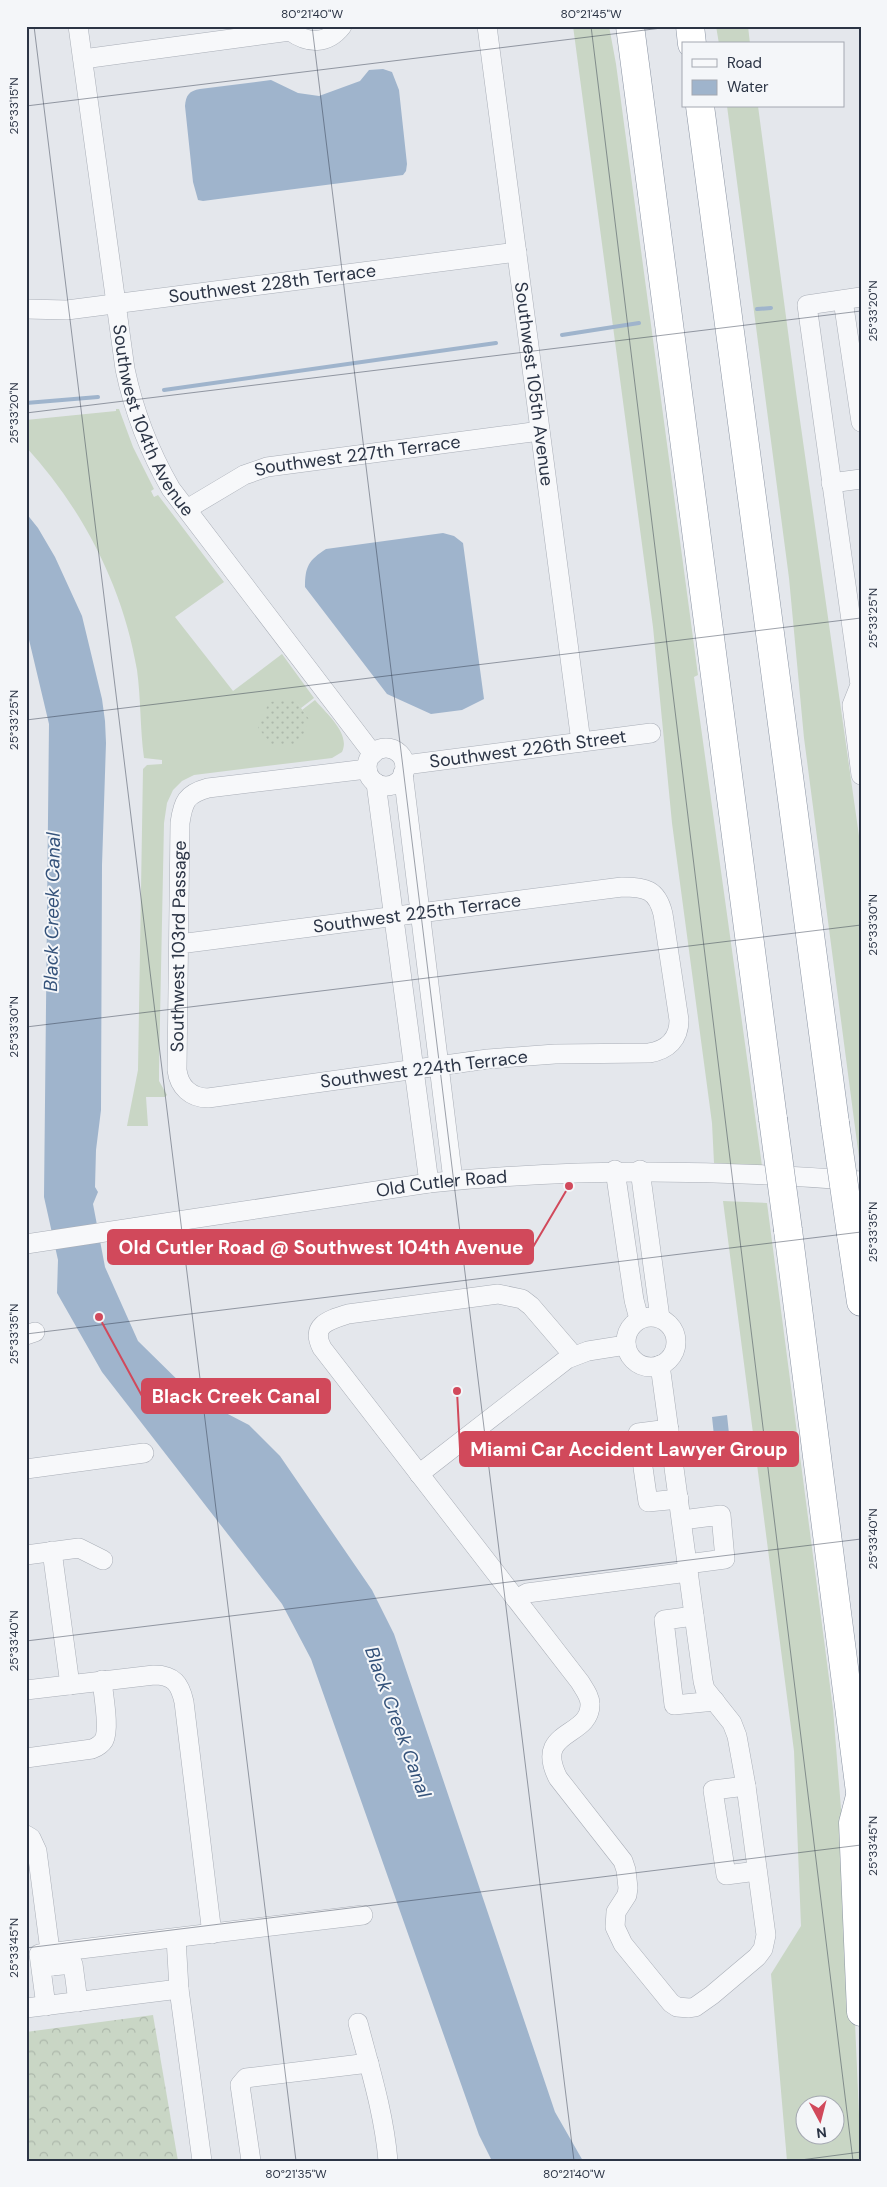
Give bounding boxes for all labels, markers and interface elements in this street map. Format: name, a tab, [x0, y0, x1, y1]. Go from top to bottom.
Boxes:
text: 80°21'40"W	[281, 6, 343, 22]
text: 80°21'45"W	[560, 6, 622, 22]
legend	[682, 42, 844, 108]
text: Road	[727, 53, 762, 73]
text: 25°33'15"N	[6, 77, 22, 135]
text: Water	[727, 77, 769, 97]
street label: Southwest 228th Terrace	[167, 258, 377, 309]
text: 25°33'20"N	[865, 280, 881, 342]
street label: Southwest 105th Avenue	[509, 281, 559, 487]
street label: Southwest 104th Avenue	[107, 323, 200, 521]
text: 25°33'20"N	[6, 382, 22, 444]
street label: Southwest 227th Terrace	[251, 430, 462, 482]
text: 25°33'25"N	[865, 588, 881, 648]
text: 25°33'25"N	[6, 690, 22, 750]
street label: Southwest 226th Street	[428, 724, 628, 774]
water label: Black Creek Canal	[38, 831, 66, 992]
street label: Southwest 103rd Passage	[165, 840, 192, 1052]
street label: Southwest 225th Terrace	[312, 888, 522, 939]
text: 25°33'30"N	[865, 894, 881, 956]
text: 25°33'30"N	[6, 996, 22, 1058]
street label: Southwest 224th Terrace	[319, 1044, 529, 1094]
street label: Old Cutler Road	[374, 1164, 508, 1203]
text: 25°33'35"N	[865, 1202, 881, 1262]
callout: Old Cutler Road @ Southwest 104th Avenue	[108, 1230, 533, 1264]
text: Old Cutler Road @ Southwest 104th Avenue	[119, 1235, 524, 1260]
text: 25°33'35"N	[6, 1304, 22, 1364]
callout: Black Creek Canal	[142, 1379, 330, 1413]
text: Black Creek Canal	[152, 1384, 320, 1409]
callout: Miami Car Accident Lawyer Group	[460, 1432, 798, 1466]
text: Miami Car Accident Lawyer Group	[470, 1437, 788, 1462]
text: 25°33'40"N	[865, 1508, 881, 1570]
text: 25°33'40"N	[6, 1610, 22, 1672]
water label: Black Creek Canal	[359, 1643, 437, 1802]
text: 25°33'45"N	[865, 1816, 881, 1876]
text: 25°33'45"N	[6, 1918, 22, 1978]
north arrow	[794, 2094, 844, 2144]
text: N	[815, 2123, 828, 2142]
text: 80°21'35"W	[265, 2166, 327, 2182]
text: 80°21'40"W	[543, 2166, 605, 2182]

